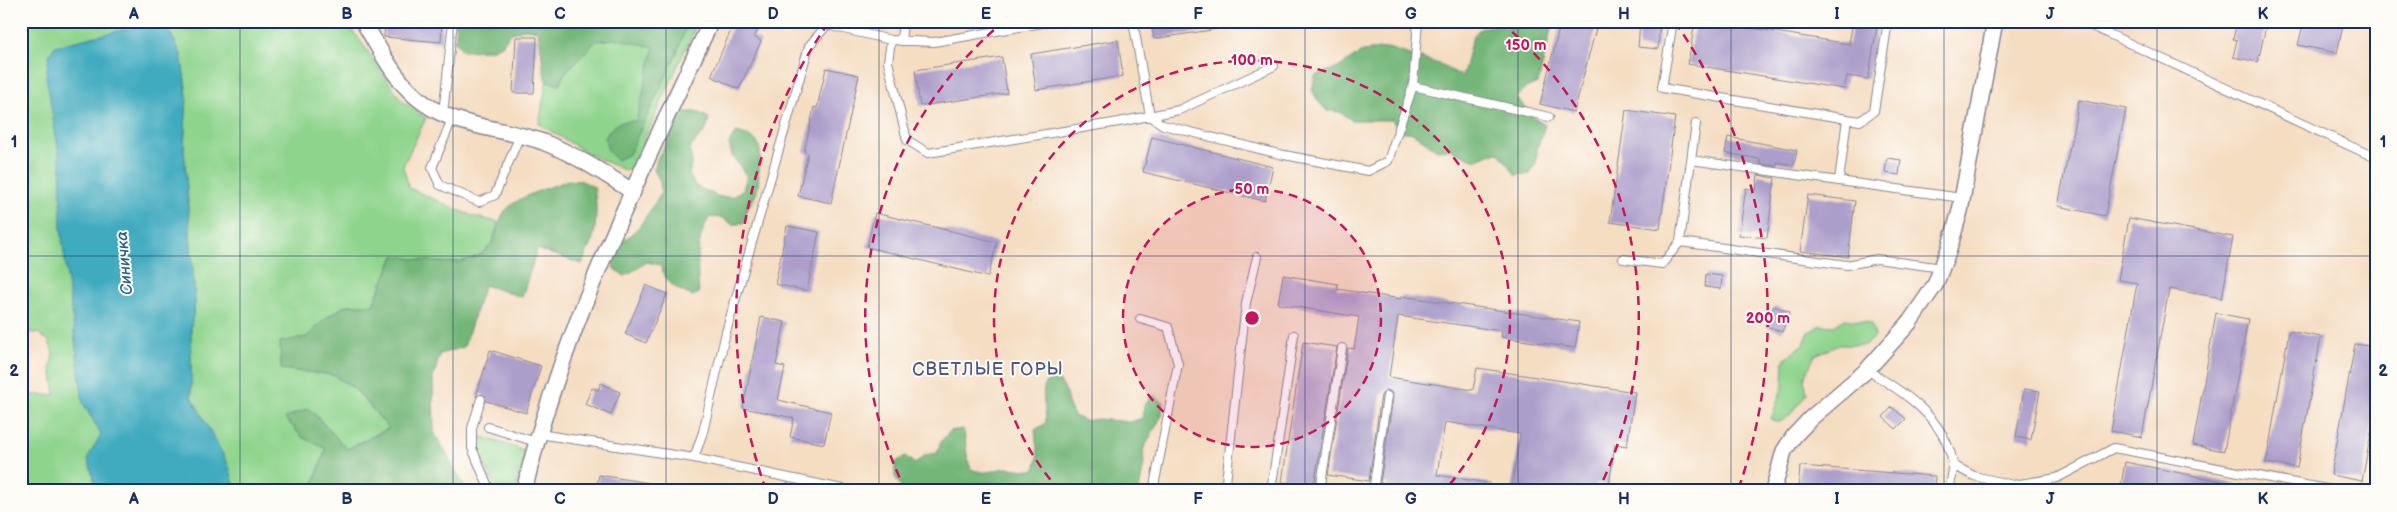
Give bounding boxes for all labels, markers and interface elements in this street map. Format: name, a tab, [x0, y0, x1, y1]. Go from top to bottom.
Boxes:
text: A	[128, 5, 139, 24]
text: B	[341, 5, 353, 24]
text: C	[554, 5, 566, 24]
text: D	[767, 5, 779, 24]
text: E	[981, 5, 991, 24]
text: F	[1193, 5, 1203, 24]
text: G	[1405, 5, 1417, 24]
text: H	[1618, 5, 1630, 24]
text: I	[1834, 5, 1840, 24]
text: J	[2046, 5, 2055, 24]
text: K	[2258, 5, 2269, 24]
text: 150 m	[1505, 36, 1547, 55]
text: 100 m	[1231, 51, 1273, 70]
text: 1	[11, 133, 17, 152]
text: 1	[2380, 133, 2386, 152]
text: 50 m	[1235, 180, 1270, 199]
water label: Синичка	[113, 230, 137, 296]
centre of rings	[1243, 309, 1261, 327]
text: 200 m	[1746, 309, 1790, 328]
district label: СВЕТЛЫЕ ГОРЫ	[912, 359, 1064, 380]
text: 2	[9, 362, 19, 381]
text: 2	[2378, 362, 2388, 381]
text: A	[128, 490, 139, 509]
text: B	[341, 490, 353, 509]
text: C	[554, 490, 566, 509]
text: D	[767, 490, 779, 509]
text: E	[981, 490, 991, 509]
text: F	[1193, 490, 1203, 509]
text: G	[1405, 490, 1417, 509]
text: H	[1618, 490, 1630, 509]
text: I	[1834, 490, 1840, 509]
text: J	[2046, 490, 2055, 509]
text: K	[2258, 490, 2269, 509]

